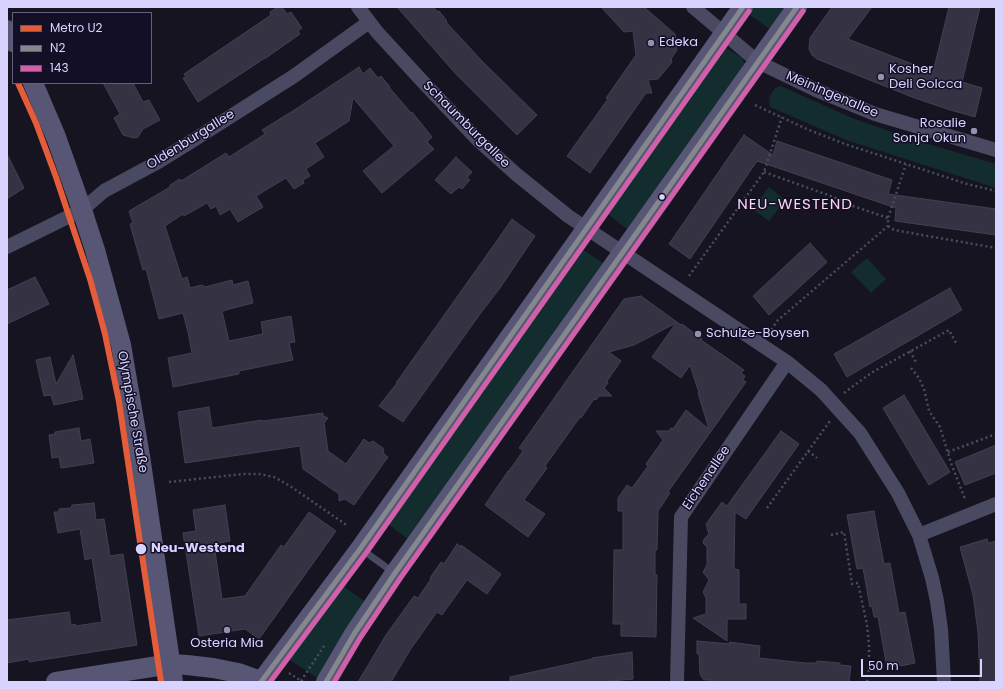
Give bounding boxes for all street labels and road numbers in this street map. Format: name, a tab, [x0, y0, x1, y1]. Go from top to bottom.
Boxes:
street label: Meiningenallee	[783, 69, 881, 121]
street label: Schaumburgallee	[419, 78, 513, 172]
street label: Oldenburgallee	[144, 107, 238, 173]
street label: Olympische Straße	[114, 350, 150, 474]
street label: Eichenallee	[680, 443, 734, 513]

